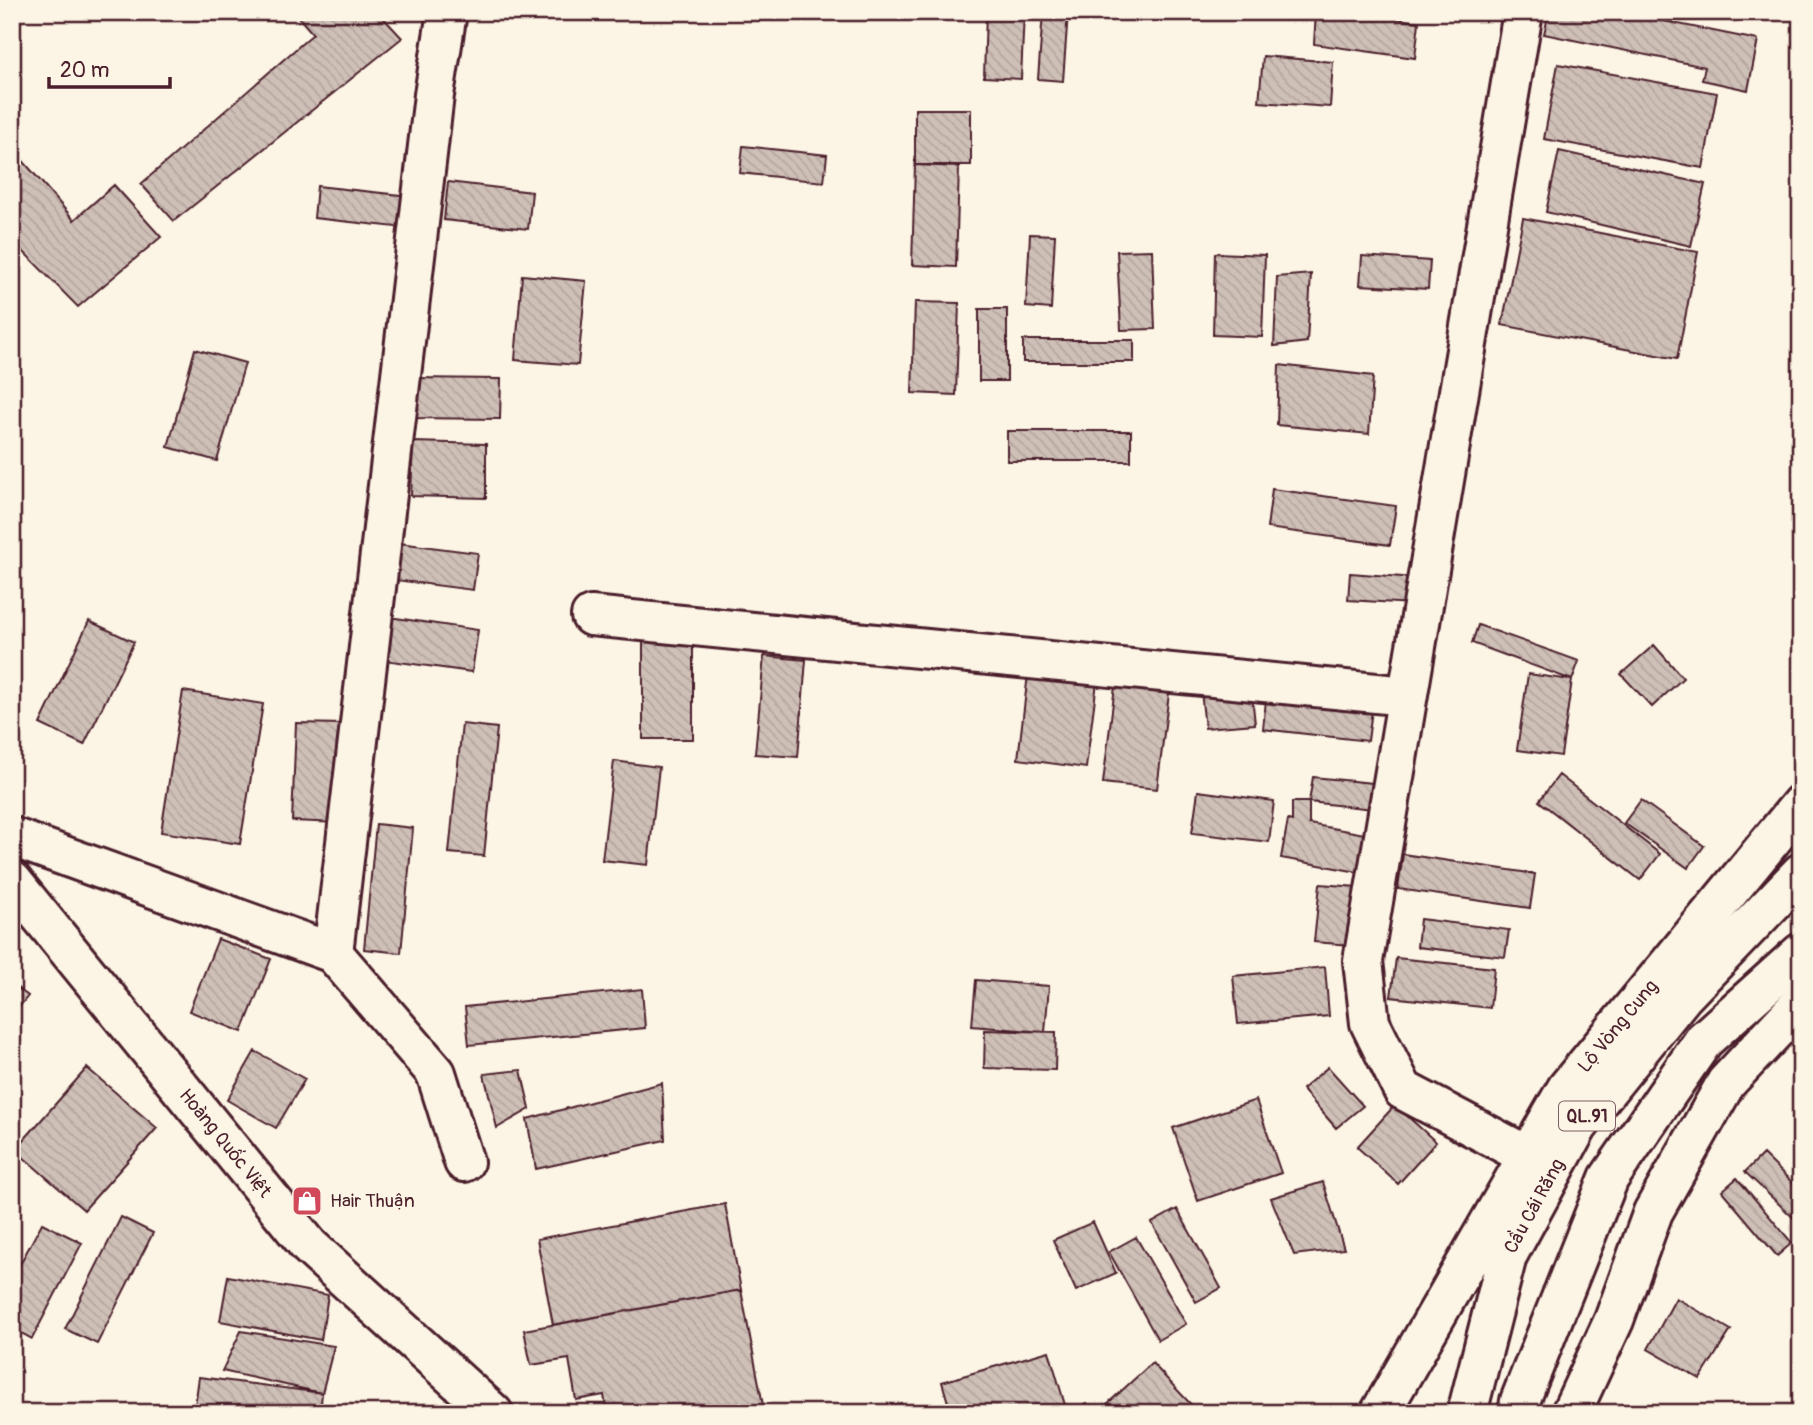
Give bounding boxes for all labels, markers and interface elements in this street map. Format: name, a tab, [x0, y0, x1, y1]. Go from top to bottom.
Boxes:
scale bar	[49, 46, 170, 90]
text: 20 m	[60, 57, 109, 84]
street label: Lộ Vòng Cung	[1573, 975, 1663, 1078]
street label: Hoàng Quốc Việt	[174, 1084, 277, 1203]
road number: QL.91	[1559, 1101, 1615, 1130]
street label: Cầu Cái Răng	[1499, 1154, 1570, 1258]
shop icon: Hair Thuận	[290, 1184, 324, 1218]
place label: Hair Thuận	[330, 1189, 415, 1213]

